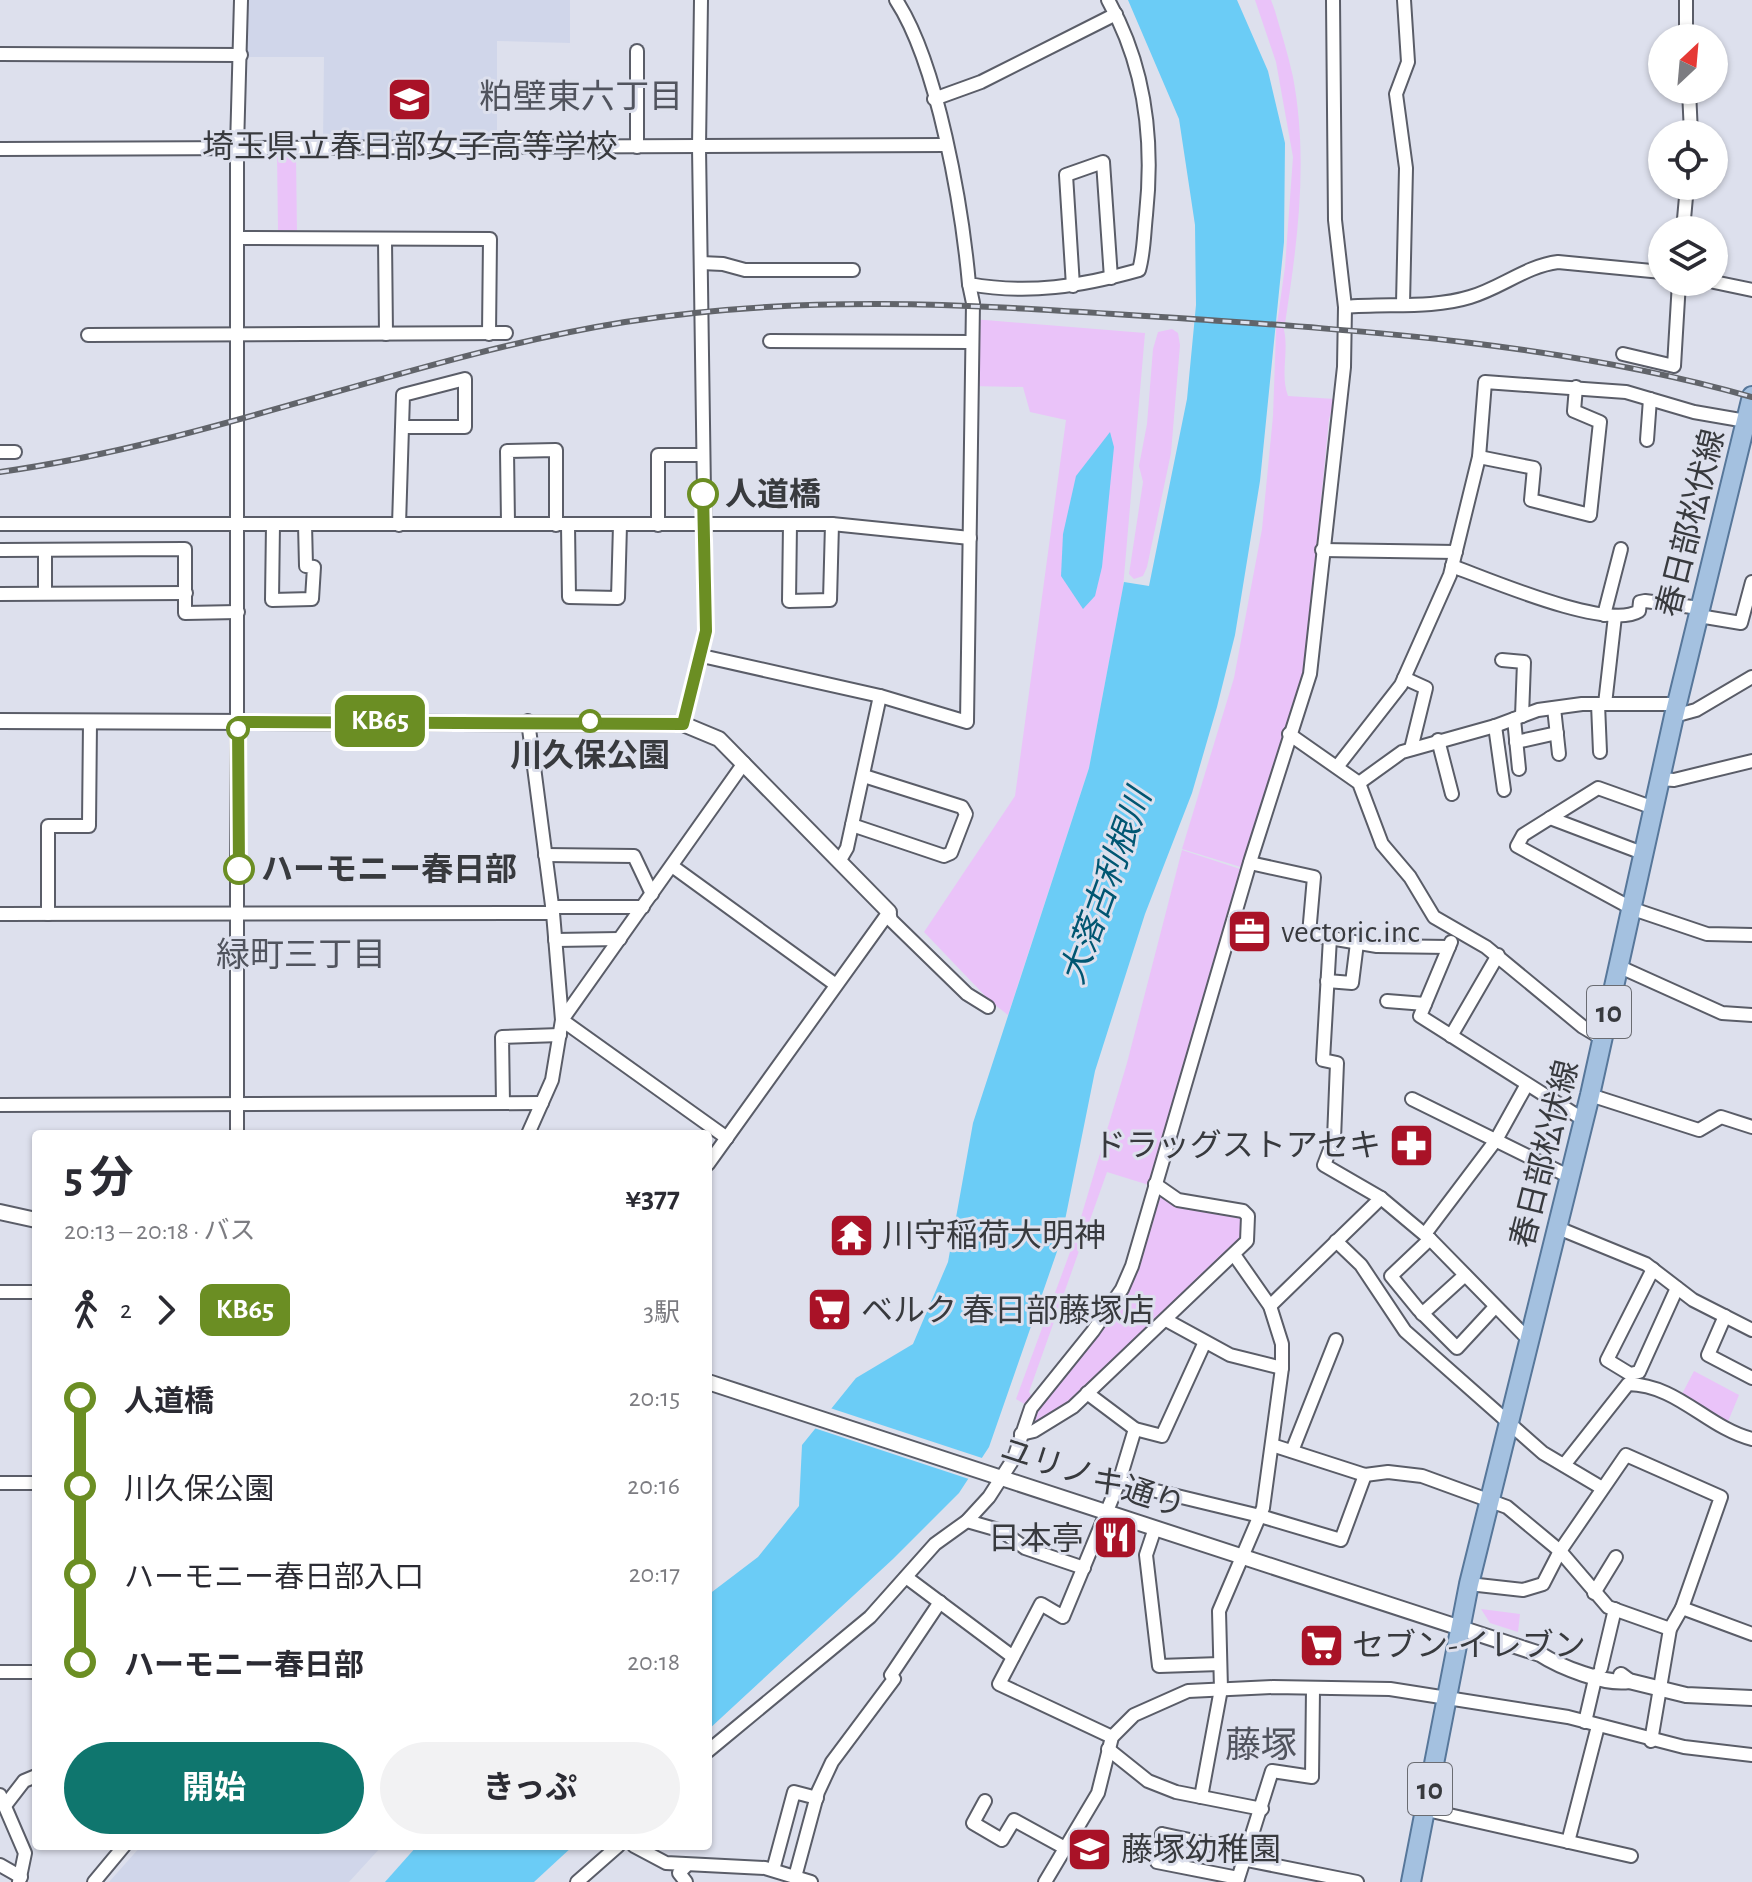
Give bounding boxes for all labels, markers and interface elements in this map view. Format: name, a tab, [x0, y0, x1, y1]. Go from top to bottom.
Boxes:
north arrow	[1648, 24, 1728, 104]
map controls	[1648, 24, 1728, 296]
school or university icon: 埼玉県立春日部女子高等学校	[386, 75, 434, 123]
district label: 粕壁東六丁目	[479, 79, 683, 115]
button: locate	[1648, 120, 1728, 200]
place label: 埼玉県立春日部女子高等学校	[202, 129, 618, 163]
button: layers	[1648, 216, 1728, 296]
street label: 春日部松伏線	[1650, 426, 1730, 620]
place label: 人道橋	[725, 477, 821, 511]
marker: 人道橋	[688, 479, 718, 509]
line badge: KB65	[324, 695, 436, 747]
text: KB65	[351, 707, 409, 735]
marker: 川久保公園	[579, 710, 601, 732]
unlabelled marker	[227, 718, 249, 740]
place label: 川久保公園	[510, 738, 670, 772]
water label: 大落古利根川	[1054, 782, 1159, 988]
place label: ハーモニー春日部	[261, 852, 517, 886]
marker: ハーモニー春日部	[224, 854, 254, 884]
office icon: vectoric.inc	[1226, 907, 1274, 955]
place label: vectoric.inc	[1281, 916, 1420, 948]
district label: 緑町三丁目	[216, 937, 386, 973]
road number: 10	[1587, 986, 1631, 1038]
street label: 春日部松伏線	[1504, 1057, 1584, 1251]
pharmacy icon: ドラッグストアセキ	[1388, 1121, 1436, 1169]
place label: ドラッグストアセキ	[1094, 1129, 1381, 1162]
text: 5 分	[64, 1157, 134, 1201]
text: ¥377	[625, 1183, 680, 1213]
temple icon: 川守稲荷大明神	[827, 1211, 875, 1259]
text: 20:13 – 20:18 · バス	[64, 1218, 255, 1244]
place label: 川守稲荷大明神	[882, 1218, 1106, 1252]
supermarket icon: ベルク 春日部藤塚店	[806, 1286, 854, 1334]
icon: walk	[64, 1288, 108, 1332]
icon: forward	[144, 1288, 188, 1332]
place label: ベルク 春日部藤塚店	[861, 1293, 1154, 1327]
text: KB65	[216, 1296, 274, 1324]
text: 2	[120, 1297, 132, 1323]
text: 3駅	[643, 1300, 680, 1326]
text: 20:15	[629, 1385, 680, 1411]
text: 人道橋	[124, 1387, 214, 1417]
street label: ユリノキ通り	[996, 1432, 1189, 1523]
text: 20:16	[627, 1473, 680, 1499]
text: 川久保公園	[124, 1475, 274, 1505]
restaurant icon: 日本亭	[1091, 1514, 1139, 1562]
place label: 日本亭	[988, 1522, 1084, 1555]
text: 20:17	[629, 1561, 680, 1587]
text: ハーモニー春日部入口	[124, 1563, 424, 1593]
supermarket icon: セブン-イレブン	[1297, 1621, 1345, 1669]
place label: セブン-イレブン	[1352, 1628, 1586, 1662]
text: 20:18	[627, 1649, 680, 1675]
text: ハーモニー春日部	[124, 1651, 364, 1681]
district label: 藤塚	[1225, 1726, 1297, 1764]
button: 開始	[64, 1742, 364, 1834]
button: きっぷ	[380, 1742, 680, 1834]
road number: 10	[1408, 1763, 1452, 1815]
school or university icon: 藤塚幼稚園	[1066, 1825, 1114, 1873]
place label: 藤塚幼稚園	[1121, 1832, 1281, 1866]

